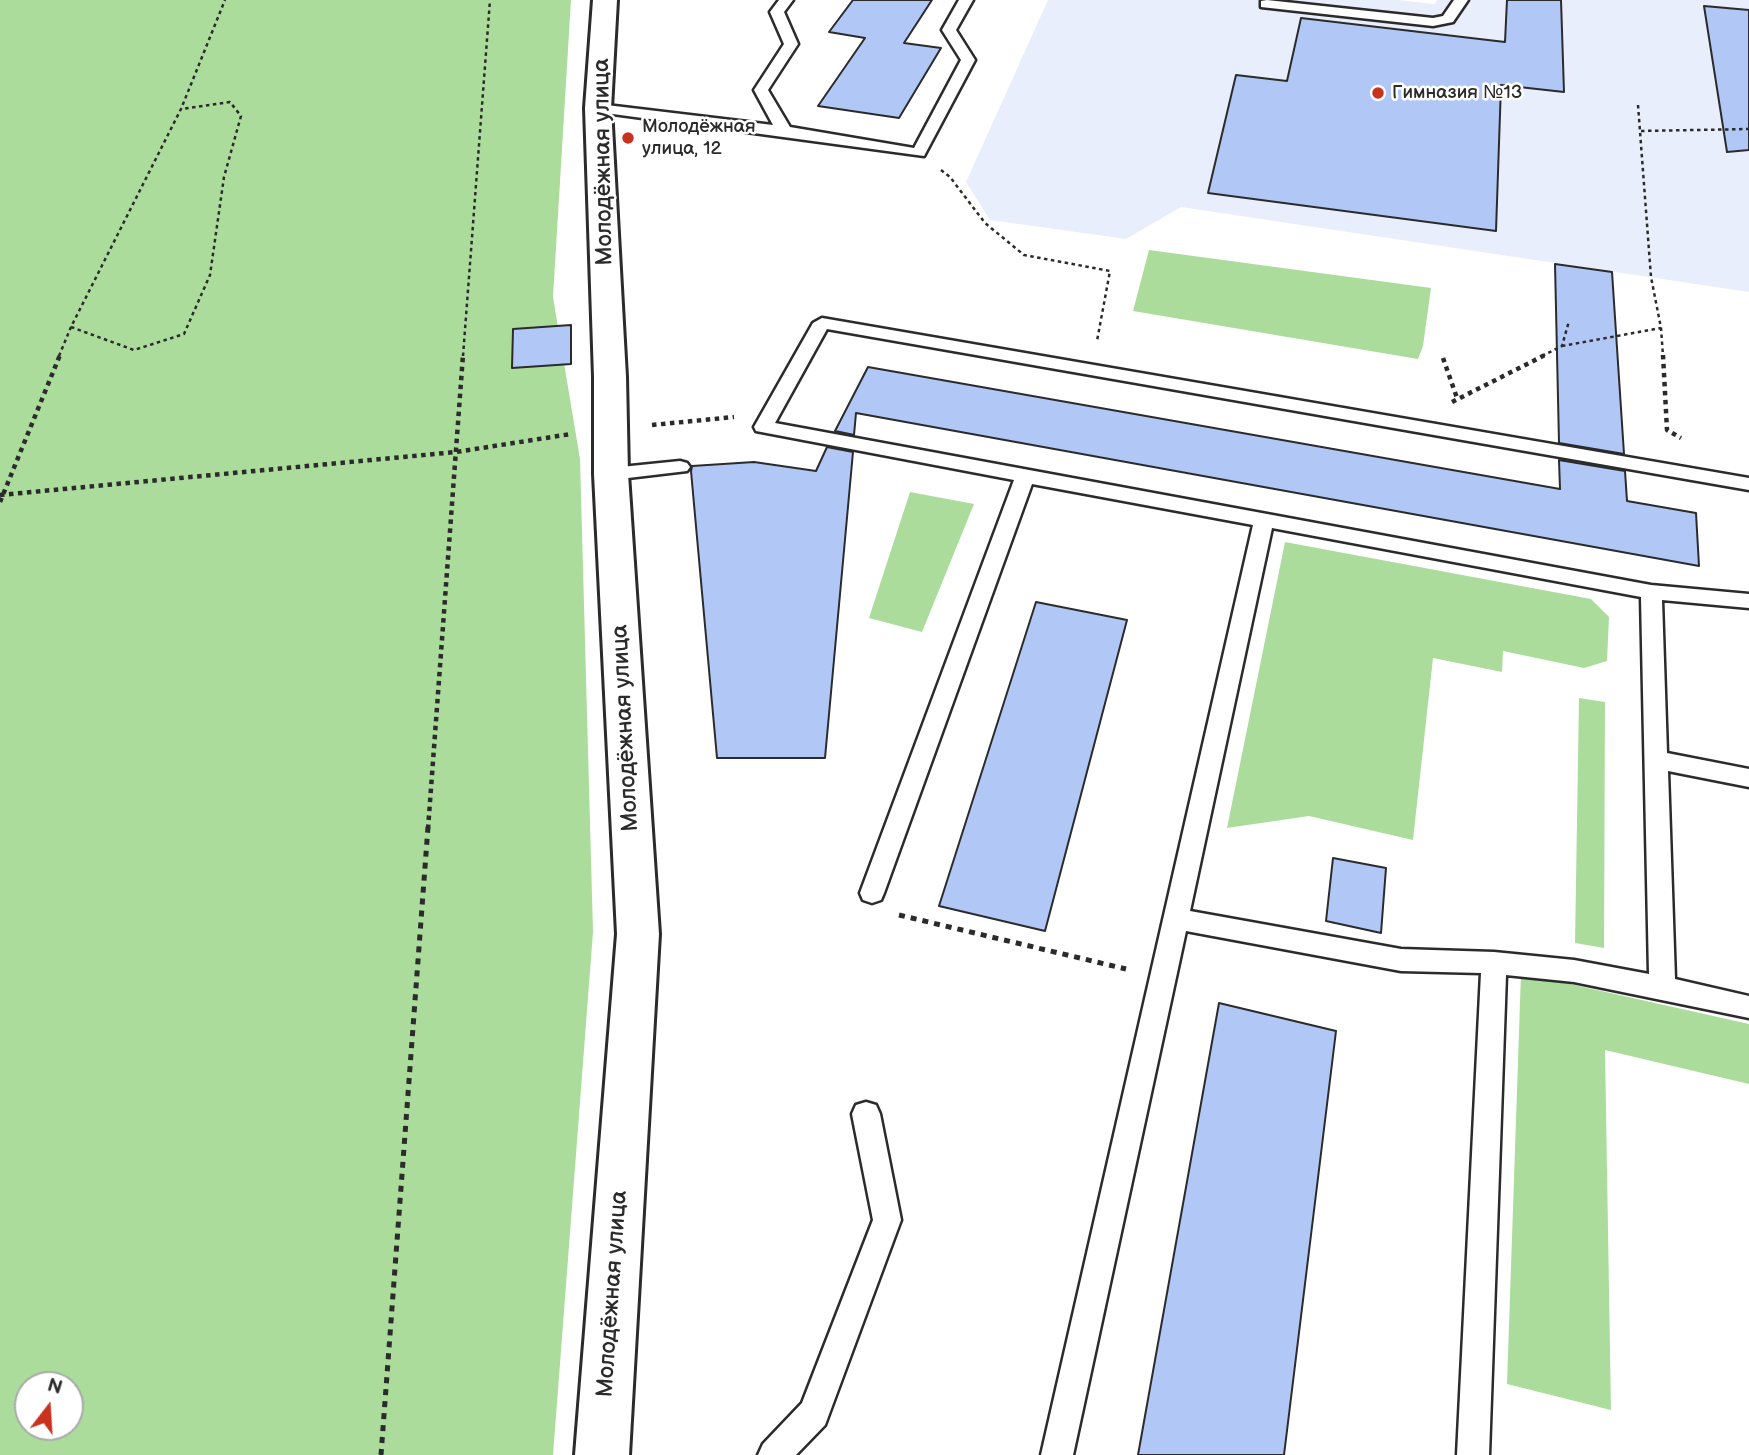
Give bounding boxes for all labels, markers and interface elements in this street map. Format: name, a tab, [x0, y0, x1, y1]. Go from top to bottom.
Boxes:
street label: Молодёжная улица	[588, 58, 620, 266]
place label: Гимназия №13	[1392, 82, 1522, 104]
marker: Гимназия №13	[1370, 85, 1386, 101]
place label: Молодёжная улица, 12	[642, 116, 756, 160]
marker: Молодёжная улица, 12	[620, 130, 636, 146]
street label: Молодёжная улица	[607, 624, 645, 832]
street label: Молодёжная улица	[592, 1190, 634, 1398]
north arrow	[14, 1371, 84, 1441]
text: N	[45, 1374, 65, 1400]

